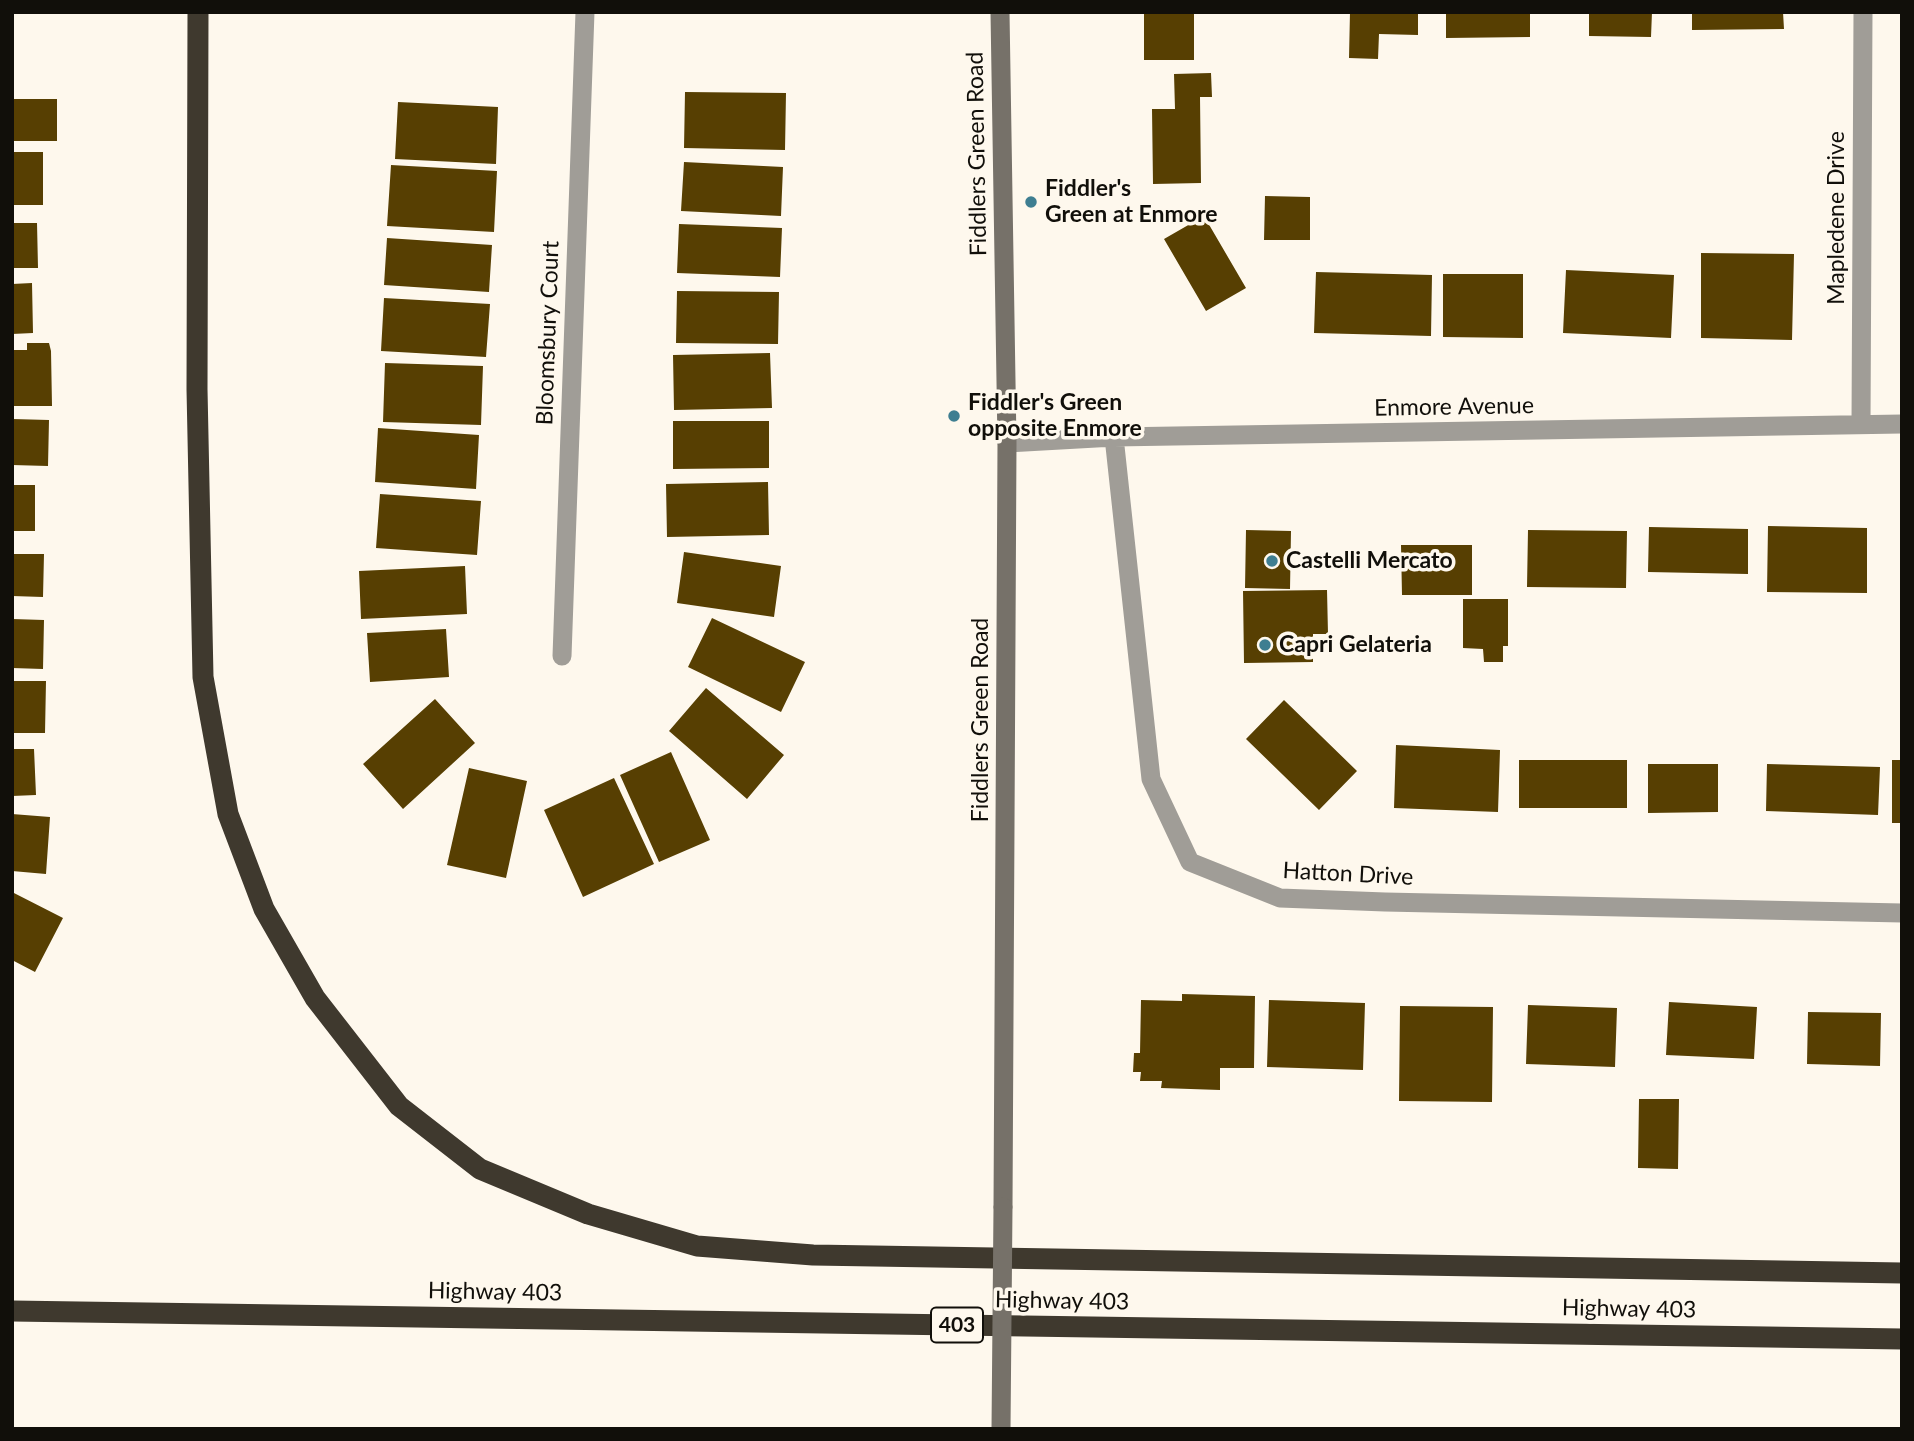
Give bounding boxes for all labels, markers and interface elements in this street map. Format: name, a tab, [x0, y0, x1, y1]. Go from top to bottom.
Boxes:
street label: Fiddlers Green Road	[961, 52, 993, 256]
street label: Mapledene Drive	[1823, 131, 1851, 305]
place label: Fiddler's Green at Enmore	[1045, 175, 1217, 229]
marker: Fiddler's Green at Enmore	[1023, 194, 1039, 210]
street label: Bloomsbury Court	[531, 240, 565, 426]
place label: Fiddler's Green opposite Enmore	[968, 389, 1142, 443]
street label: Enmore Avenue	[1374, 392, 1534, 422]
marker: Fiddler's Green opposite Enmore	[946, 408, 962, 424]
place label: Castelli Mercato	[1286, 547, 1453, 575]
marker: Castelli Mercato	[1264, 553, 1280, 569]
street label: Fiddlers Green Road	[967, 618, 995, 822]
place label: Capri Gelateria	[1279, 631, 1432, 659]
marker: Capri Gelateria	[1257, 637, 1273, 653]
street label: Hatton Drive	[1282, 857, 1414, 891]
street label: Highway 403	[428, 1277, 562, 1307]
street label: Highway 403	[995, 1286, 1129, 1316]
street label: Highway 403	[1562, 1294, 1696, 1324]
road number: 403	[931, 1308, 983, 1342]

